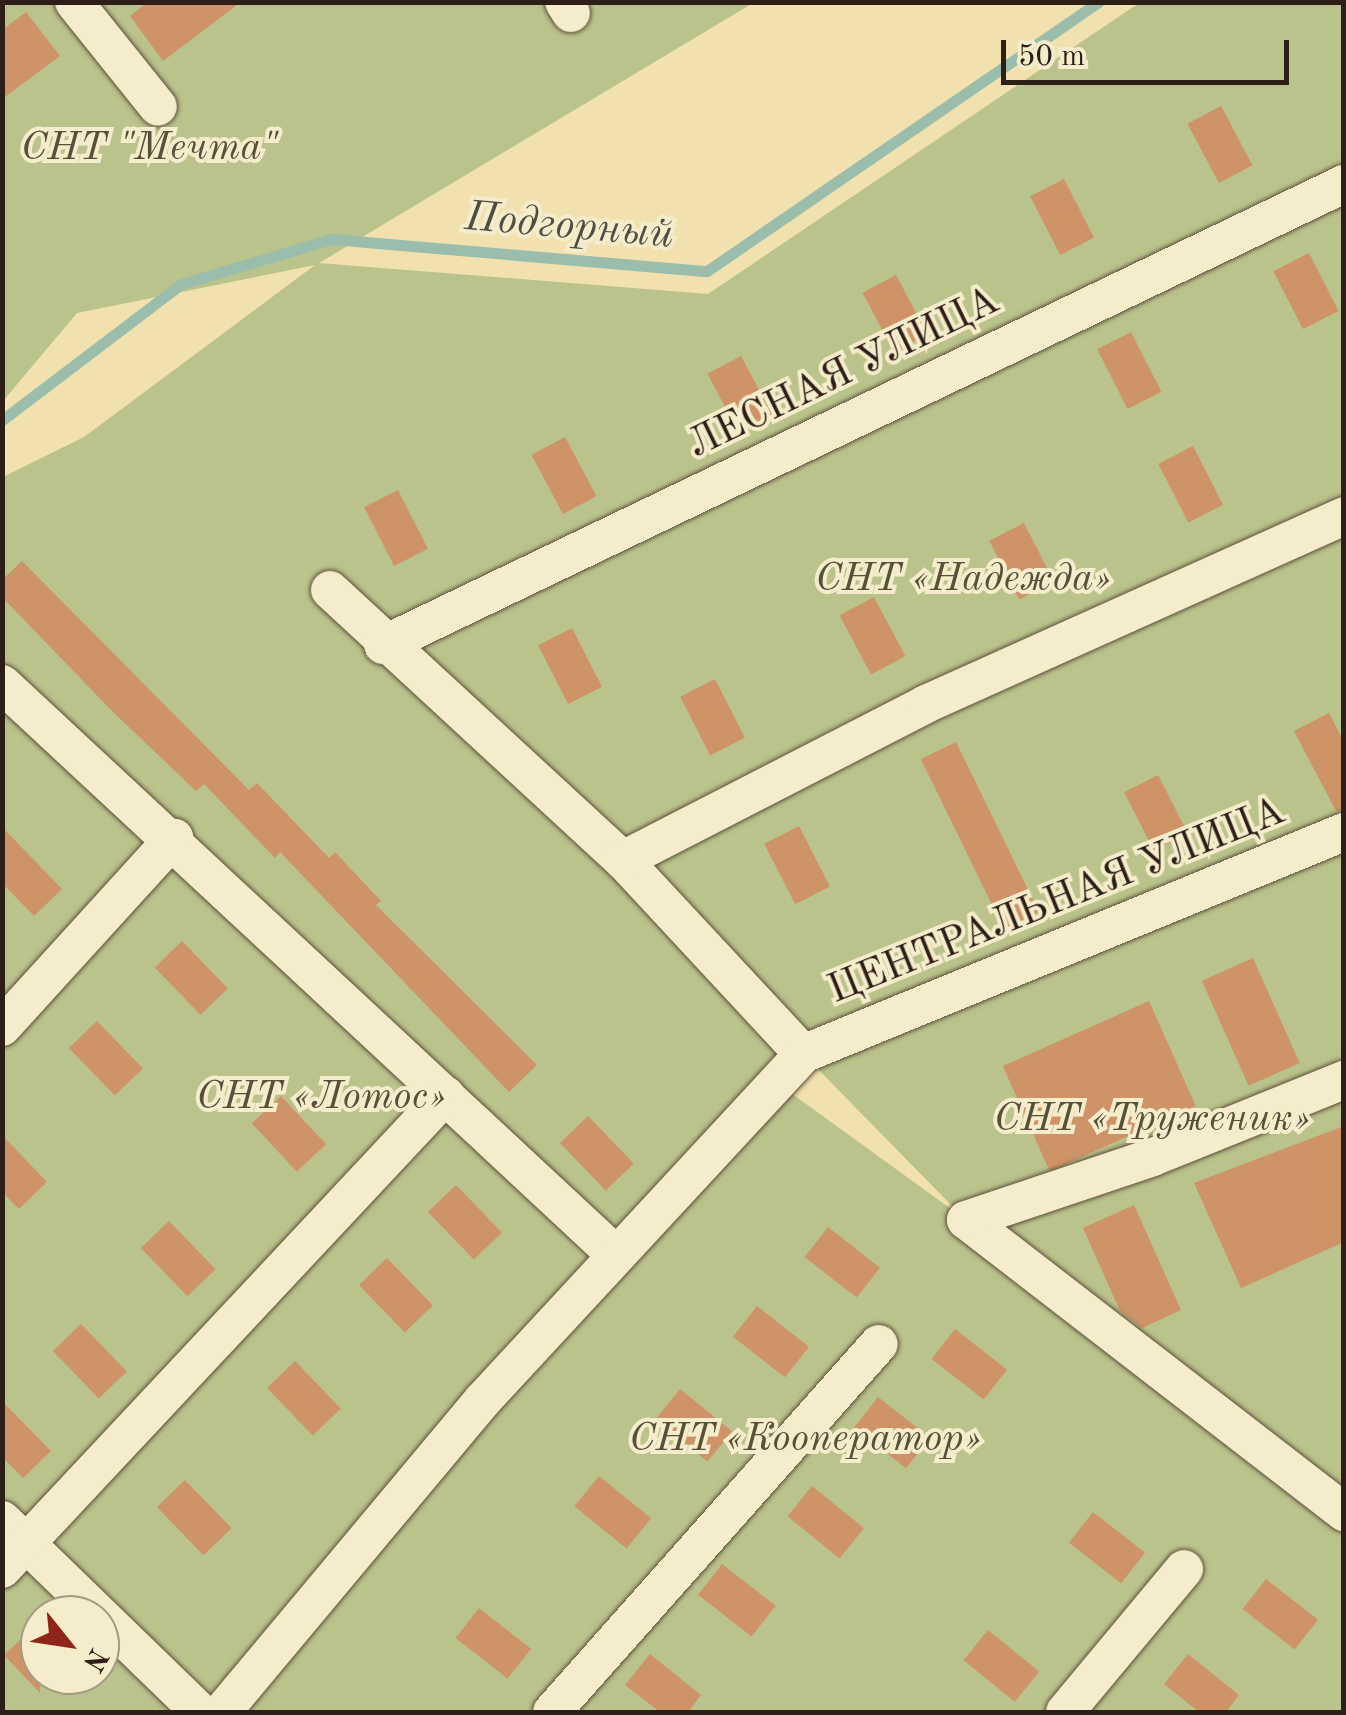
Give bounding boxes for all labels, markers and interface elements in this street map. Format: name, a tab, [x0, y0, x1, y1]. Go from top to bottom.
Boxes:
scale bar	[1006, 20, 1294, 82]
text: 50 m	[1018, 42, 1085, 72]
park label: СНТ "Мечта"	[21, 125, 277, 173]
water label: Подгорный	[462, 193, 676, 261]
street label: ЛЕСНАЯ УЛИЦА	[680, 278, 1008, 470]
park label: СНТ «Надежда»	[815, 556, 1111, 604]
street label: ЦЕНТРАЛЬНАЯ УЛИЦА	[822, 788, 1292, 1016]
park label: СНТ «Лотос»	[196, 1074, 446, 1122]
park label: СНТ «Труженик»	[994, 1096, 1310, 1144]
park label: СНТ «Кооператор»	[629, 1416, 981, 1464]
north arrow	[20, 1595, 120, 1695]
text: N	[77, 1643, 112, 1675]

